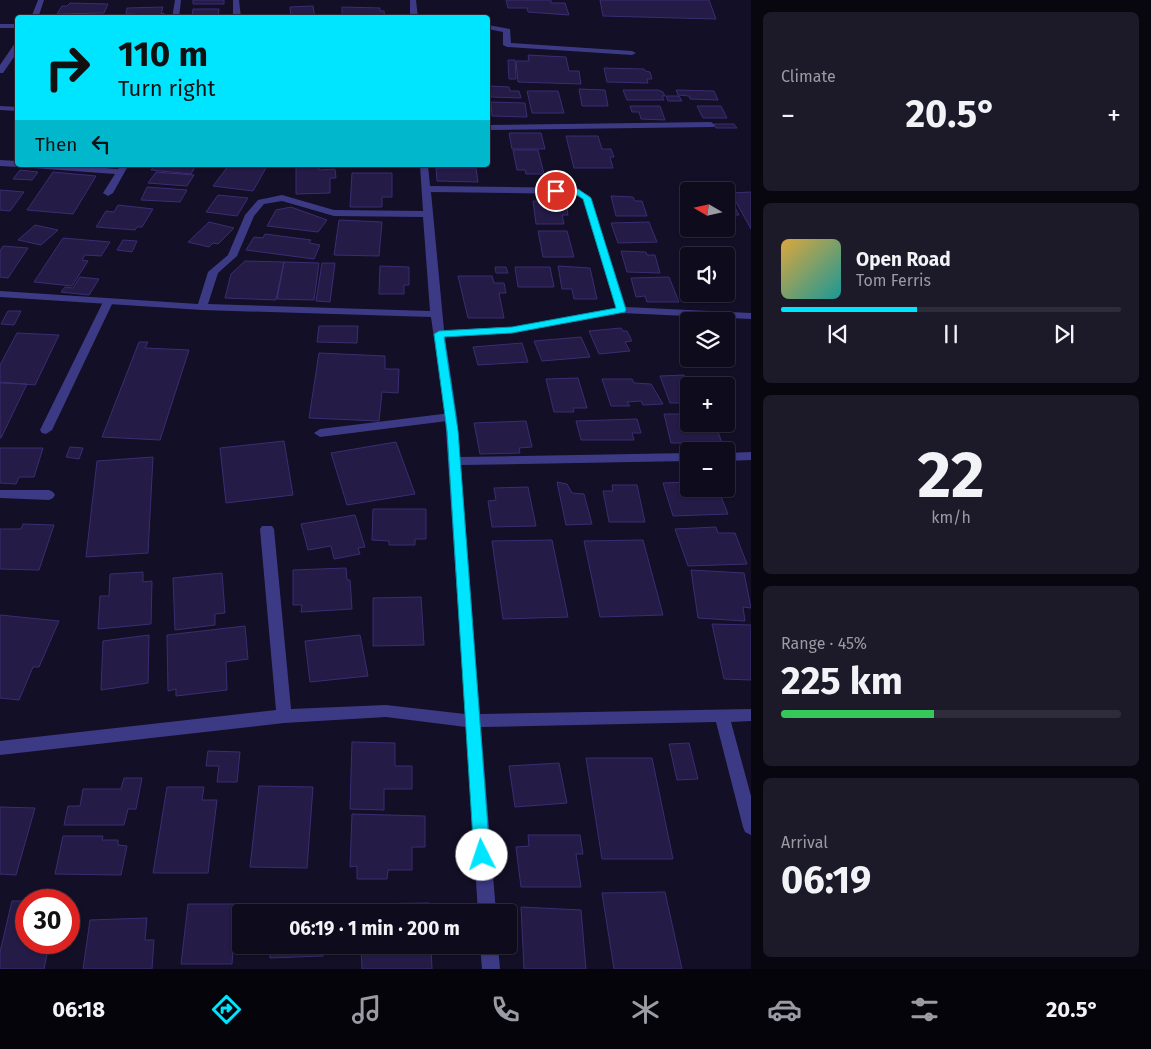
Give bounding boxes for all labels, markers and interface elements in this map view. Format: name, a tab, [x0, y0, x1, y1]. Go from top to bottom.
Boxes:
text: 110 m	[118, 33, 208, 75]
icon: right	[35, 35, 100, 100]
text: Climate	[781, 67, 836, 86]
text: Turn right	[118, 75, 215, 102]
text: 20.5°	[905, 91, 997, 137]
text: −	[781, 99, 795, 132]
text: +	[1107, 99, 1121, 132]
icon: left	[87, 130, 115, 158]
text: Then	[35, 133, 77, 156]
pin	[535, 170, 577, 212]
icon: arrive	[542, 177, 570, 205]
north arrow	[680, 182, 735, 238]
map controls	[680, 182, 735, 497]
button: sound	[680, 247, 735, 302]
text: Open Road	[856, 248, 951, 271]
text: Tom Ferris	[856, 271, 931, 290]
button: layers	[680, 312, 735, 367]
icon: previous	[824, 320, 852, 348]
icon: pause	[937, 320, 965, 348]
icon: next	[1050, 320, 1078, 348]
button: +	[680, 377, 735, 432]
text: 22	[917, 436, 985, 514]
button: −	[680, 442, 735, 497]
text: km/h	[931, 508, 971, 527]
text: Range · 45%	[781, 634, 867, 653]
text: 225 km	[781, 658, 903, 704]
position arrow	[455, 828, 507, 880]
text: Arrival	[781, 833, 828, 852]
text: 06:19	[781, 857, 871, 903]
speed limit sign: 30	[15, 889, 80, 954]
text: 06:19 · 1 min · 200 m	[289, 917, 460, 940]
icon: directions	[209, 992, 244, 1027]
icon: music	[349, 992, 384, 1027]
icon: phone	[488, 992, 523, 1027]
icon: climate	[628, 992, 663, 1027]
icon: car	[767, 992, 802, 1027]
icon: filters	[907, 992, 942, 1027]
text: 06:18	[52, 996, 105, 1023]
text: 20.5°	[1046, 996, 1099, 1023]

